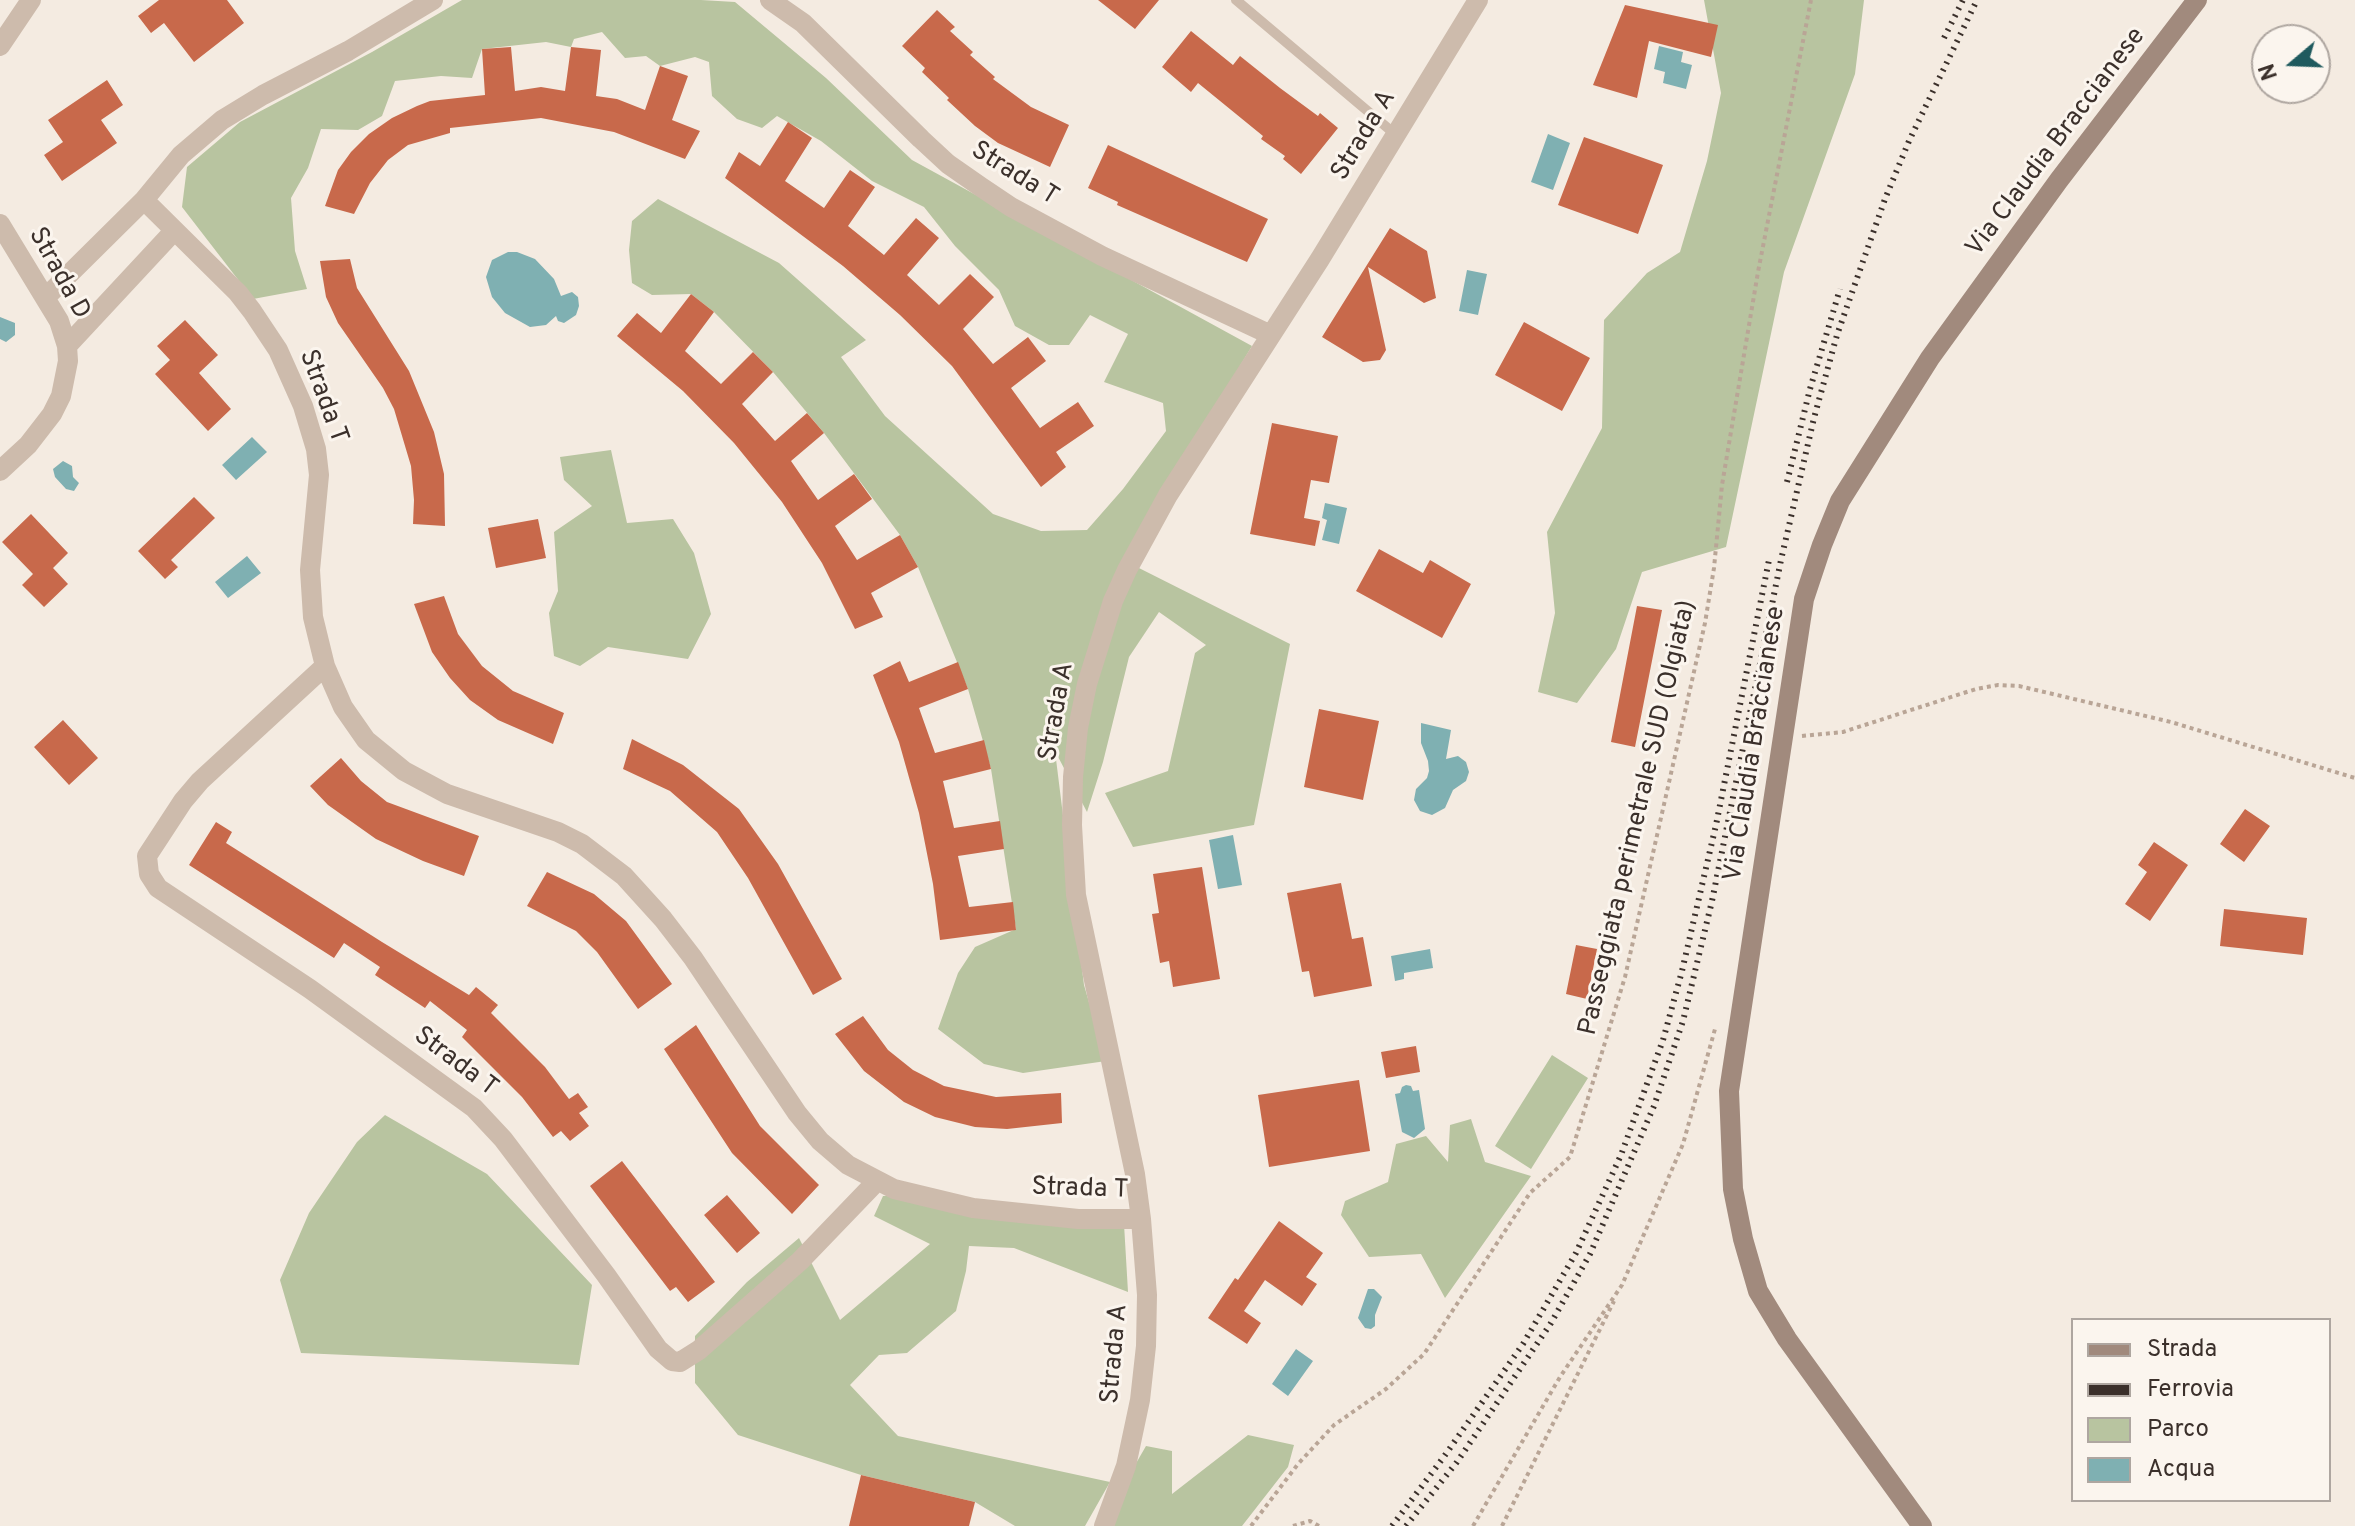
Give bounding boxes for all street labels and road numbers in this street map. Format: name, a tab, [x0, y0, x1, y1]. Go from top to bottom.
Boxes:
street label: Via Claudia Braccianese	[1961, 22, 2153, 264]
street label: Strada A	[1326, 85, 1404, 187]
street label: Strada T	[964, 136, 1064, 214]
street label: Strada D	[20, 223, 96, 325]
street label: Strada T	[291, 346, 353, 448]
street label: Passeggiata perimetrale SUD (Olgiata)	[1574, 597, 1704, 1039]
street label: Via Claudia Braccianese	[1719, 604, 1793, 884]
street label: Strada A	[1034, 660, 1082, 764]
street label: Strada T	[407, 1021, 503, 1105]
street label: Strada T	[1031, 1173, 1129, 1207]
street label: Strada A	[1096, 1303, 1136, 1405]

